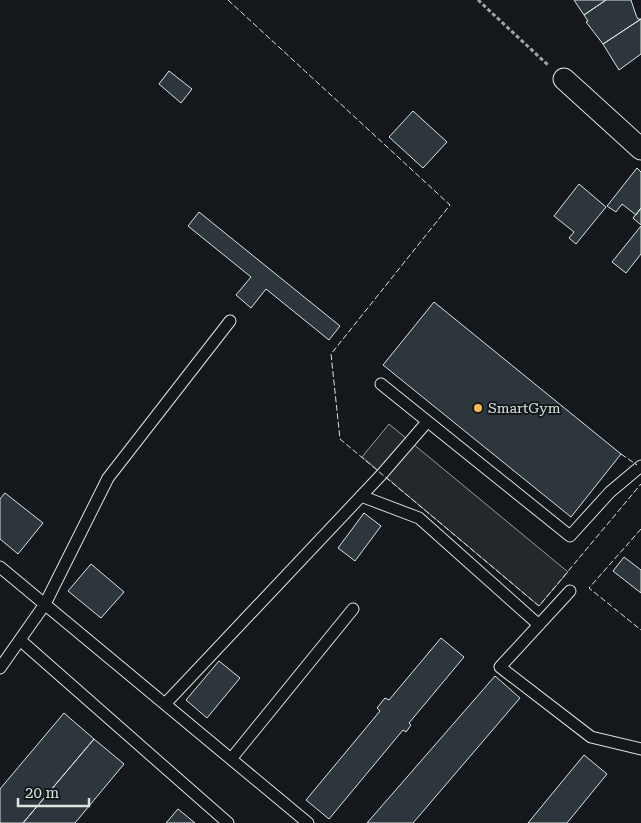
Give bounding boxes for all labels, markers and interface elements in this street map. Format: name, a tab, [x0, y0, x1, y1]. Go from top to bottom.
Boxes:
place label: SmartGym	[488, 400, 561, 416]
marker: SmartGym	[472, 402, 484, 414]
scale bar	[18, 776, 89, 808]
text: 20 m	[25, 784, 60, 802]

